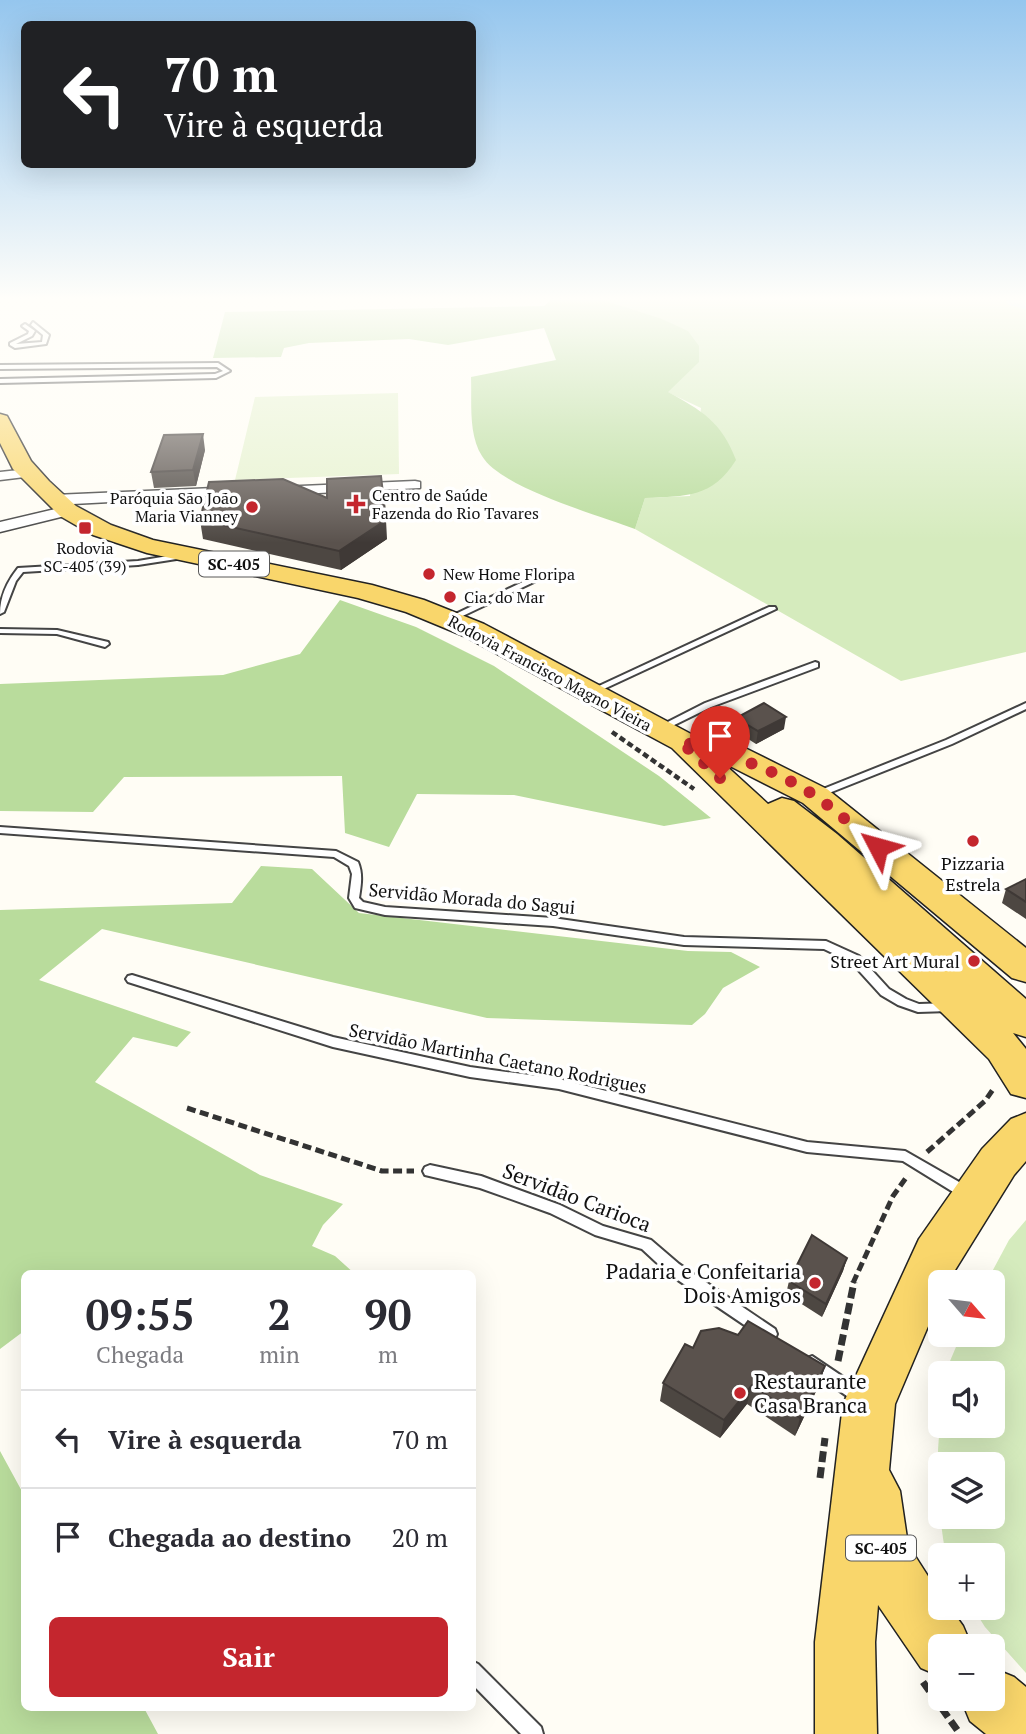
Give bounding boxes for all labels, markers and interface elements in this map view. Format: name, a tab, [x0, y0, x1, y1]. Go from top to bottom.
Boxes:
text: 70 m	[164, 41, 278, 106]
icon: left	[49, 49, 140, 140]
text: Vire à esquerda	[164, 104, 384, 146]
place label: Centro de Saúde Fazenda do Rio Tavares	[372, 484, 539, 524]
place label: Paróquia São João Maria Vianney	[110, 487, 239, 527]
marker: Centro de Saúde Fazenda do Rio Tavares	[346, 494, 366, 514]
marker: Paróquia São João Maria Vianney	[244, 499, 260, 515]
marker: Rodovia SC-405 (39)	[77, 520, 93, 536]
place label: Rodovia SC-405 (39)	[44, 537, 126, 577]
road number: SC-405	[199, 552, 269, 576]
place label: New Home Floripa	[443, 563, 575, 585]
marker: New Home Floripa	[421, 566, 437, 582]
place label: Cia. do Mar	[464, 586, 545, 608]
marker: Cia. do Mar	[442, 589, 458, 605]
street label: Rodovia Francisco Magno Vieira	[444, 610, 656, 736]
pin	[690, 706, 750, 778]
icon: arrive	[701, 717, 739, 755]
position arrow	[841, 810, 915, 884]
marker: Pizzaria Estrela	[965, 833, 981, 849]
place label: Pizzaria Estrela	[941, 851, 1005, 896]
street label: Servidão Morada do Sagui	[368, 877, 576, 919]
place label: Street Art Mural	[830, 949, 960, 973]
marker: Street Art Mural	[966, 953, 982, 969]
street label: Servidão Martinha Caetano Rodrigues	[347, 1017, 649, 1099]
street label: Servidão Carioca	[499, 1156, 656, 1238]
place label: Padaria e Confeitaria Dois Amigos	[606, 1257, 801, 1309]
north arrow	[928, 1270, 1004, 1348]
map controls	[928, 1270, 1005, 1711]
marker: Padaria e Confeitaria Dois Amigos	[807, 1275, 823, 1291]
text: 09:55	[85, 1286, 195, 1342]
text: 2	[268, 1286, 291, 1342]
text: 90	[364, 1286, 412, 1342]
text: Chegada	[96, 1339, 184, 1370]
text: min	[259, 1339, 300, 1370]
text: m	[378, 1339, 398, 1370]
button: sound	[928, 1361, 1005, 1438]
place label: Restaurante Casa Branca	[754, 1367, 868, 1419]
marker: Restaurante Casa Branca	[732, 1385, 748, 1401]
icon: left	[49, 1420, 87, 1458]
text: Vire à esquerda	[108, 1422, 302, 1456]
text: 70 m	[392, 1422, 448, 1456]
button: layers	[928, 1452, 1005, 1529]
icon: arrive	[49, 1518, 87, 1556]
text: Chegada ao destino	[108, 1520, 351, 1554]
text: 20 m	[392, 1520, 448, 1554]
road number: SC-405	[846, 1536, 916, 1560]
button: +	[928, 1543, 1005, 1620]
button: Sair	[49, 1617, 448, 1697]
button: −	[928, 1634, 1005, 1711]

